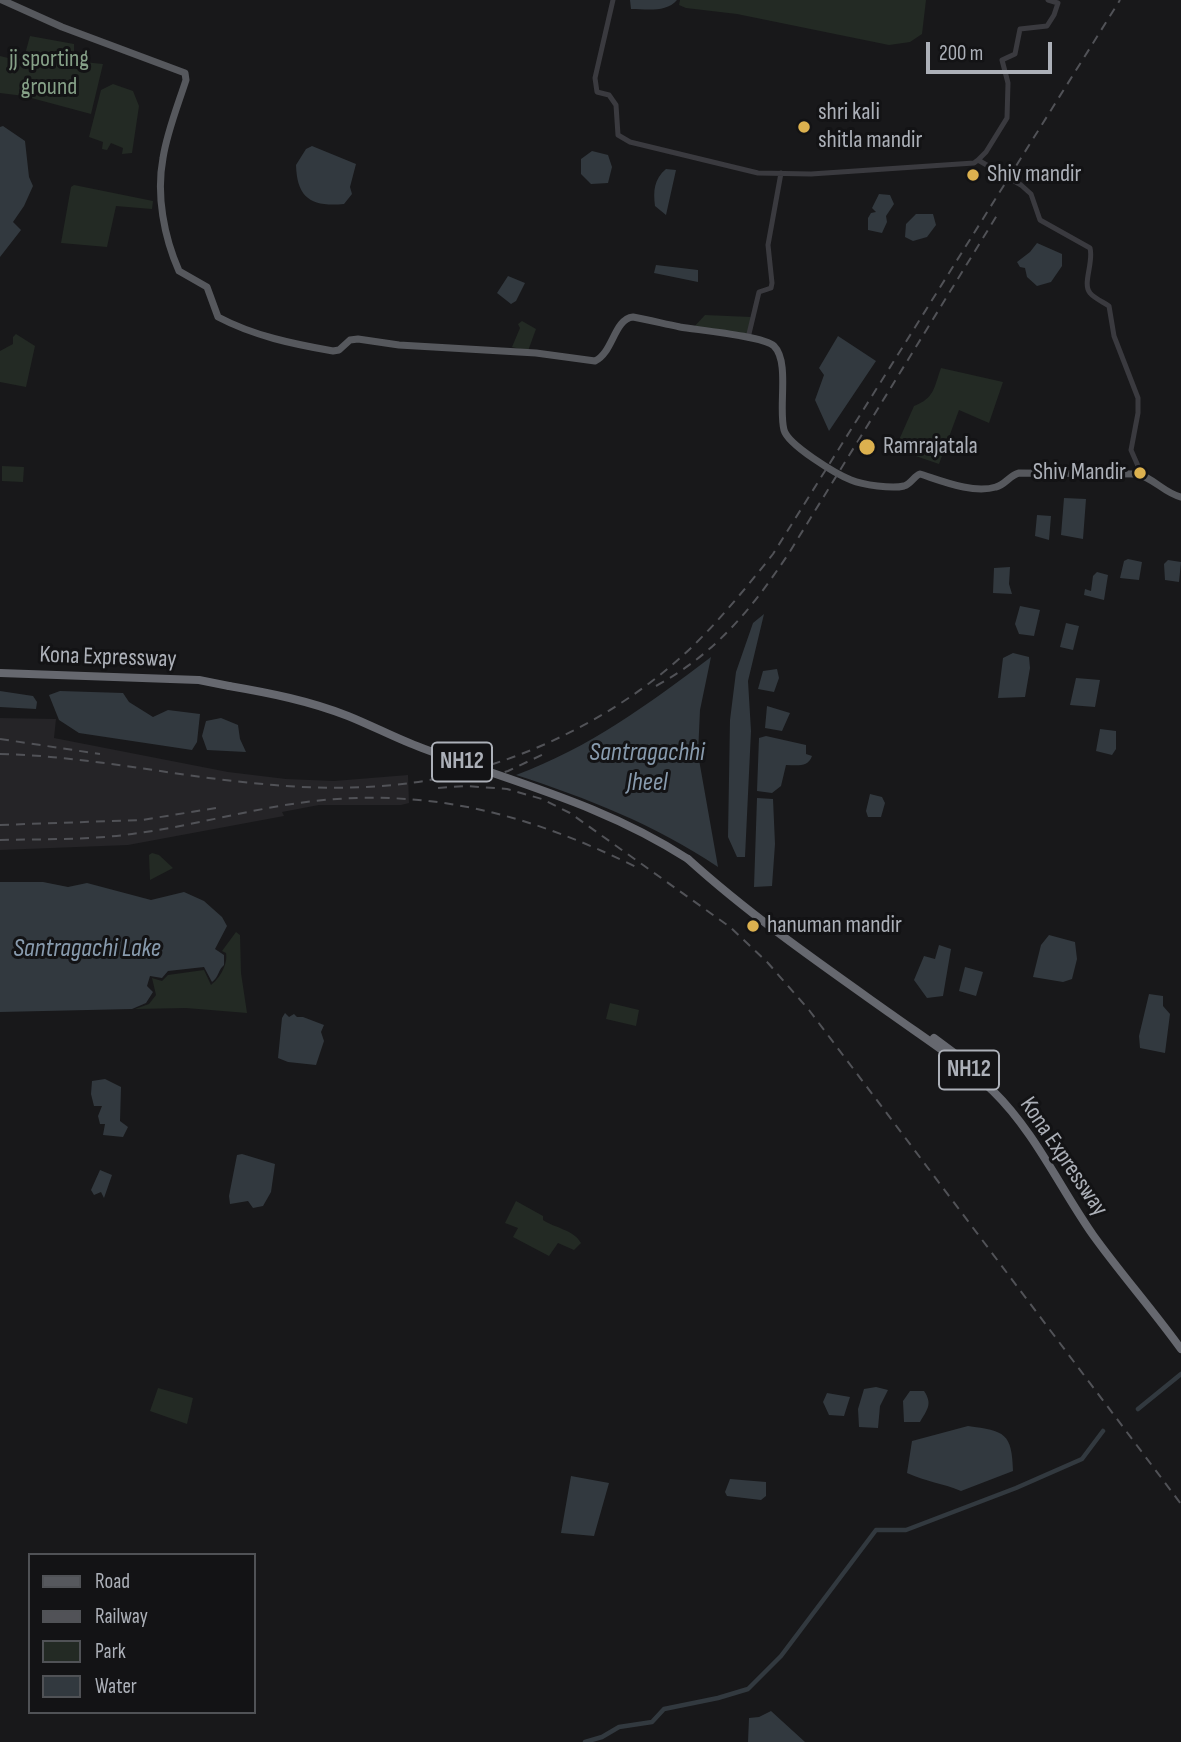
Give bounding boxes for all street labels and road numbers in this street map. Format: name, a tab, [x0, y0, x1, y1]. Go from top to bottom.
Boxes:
street label: Kona Expressway	[39, 641, 177, 675]
road number: NH12	[432, 742, 492, 782]
road number: NH12	[939, 1050, 999, 1090]
street label: Kona Expressway	[1013, 1092, 1113, 1222]

